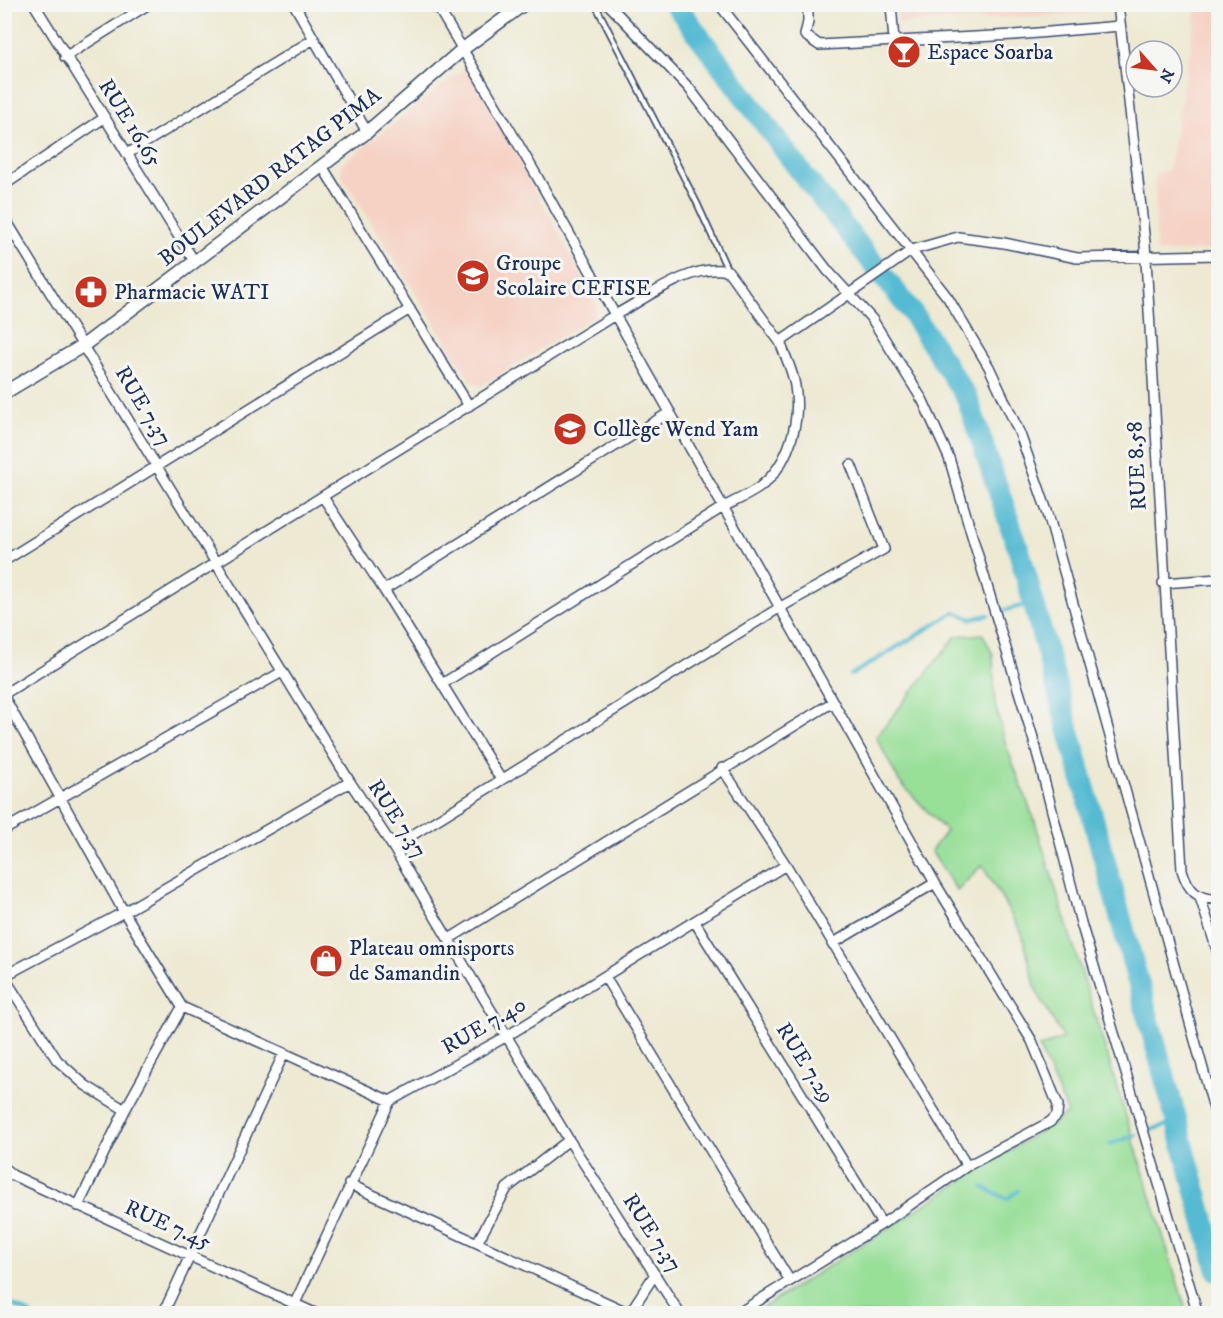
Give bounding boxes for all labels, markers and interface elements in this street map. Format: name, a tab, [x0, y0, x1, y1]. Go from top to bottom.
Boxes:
bar icon: Espace Soarba	[886, 34, 922, 70]
place label: Espace Soarba	[927, 39, 1054, 66]
north arrow	[1124, 39, 1184, 99]
text: N	[1154, 65, 1178, 86]
street label: RUE 16.65	[92, 74, 168, 172]
street label: BOULEVARD RATAG PIMA	[153, 81, 387, 272]
place label: Groupe Scolaire CEFISE	[496, 250, 651, 302]
school or university icon: Groupe Scolaire CEFISE	[455, 258, 491, 294]
pharmacy icon: Pharmacie WATI	[73, 274, 109, 310]
place label: Pharmacie WATI	[114, 279, 269, 306]
street label: RUE 7.37	[109, 361, 177, 451]
school or university icon: Collège Wend Yam	[552, 411, 588, 447]
place label: Collège Wend Yam	[593, 416, 759, 443]
street label: RUE 8.58	[1121, 421, 1153, 511]
street label: RUE 7.37	[362, 775, 432, 863]
place label: Plateau omnisports de Samandin	[349, 935, 514, 987]
shop icon: Plateau omnisports de Samandin	[308, 943, 344, 979]
street label: RUE 7.40	[437, 991, 531, 1061]
street label: RUE 7.29	[770, 1018, 840, 1108]
street label: RUE 7.37	[617, 1189, 687, 1277]
street label: RUE 7.45	[121, 1194, 216, 1256]

